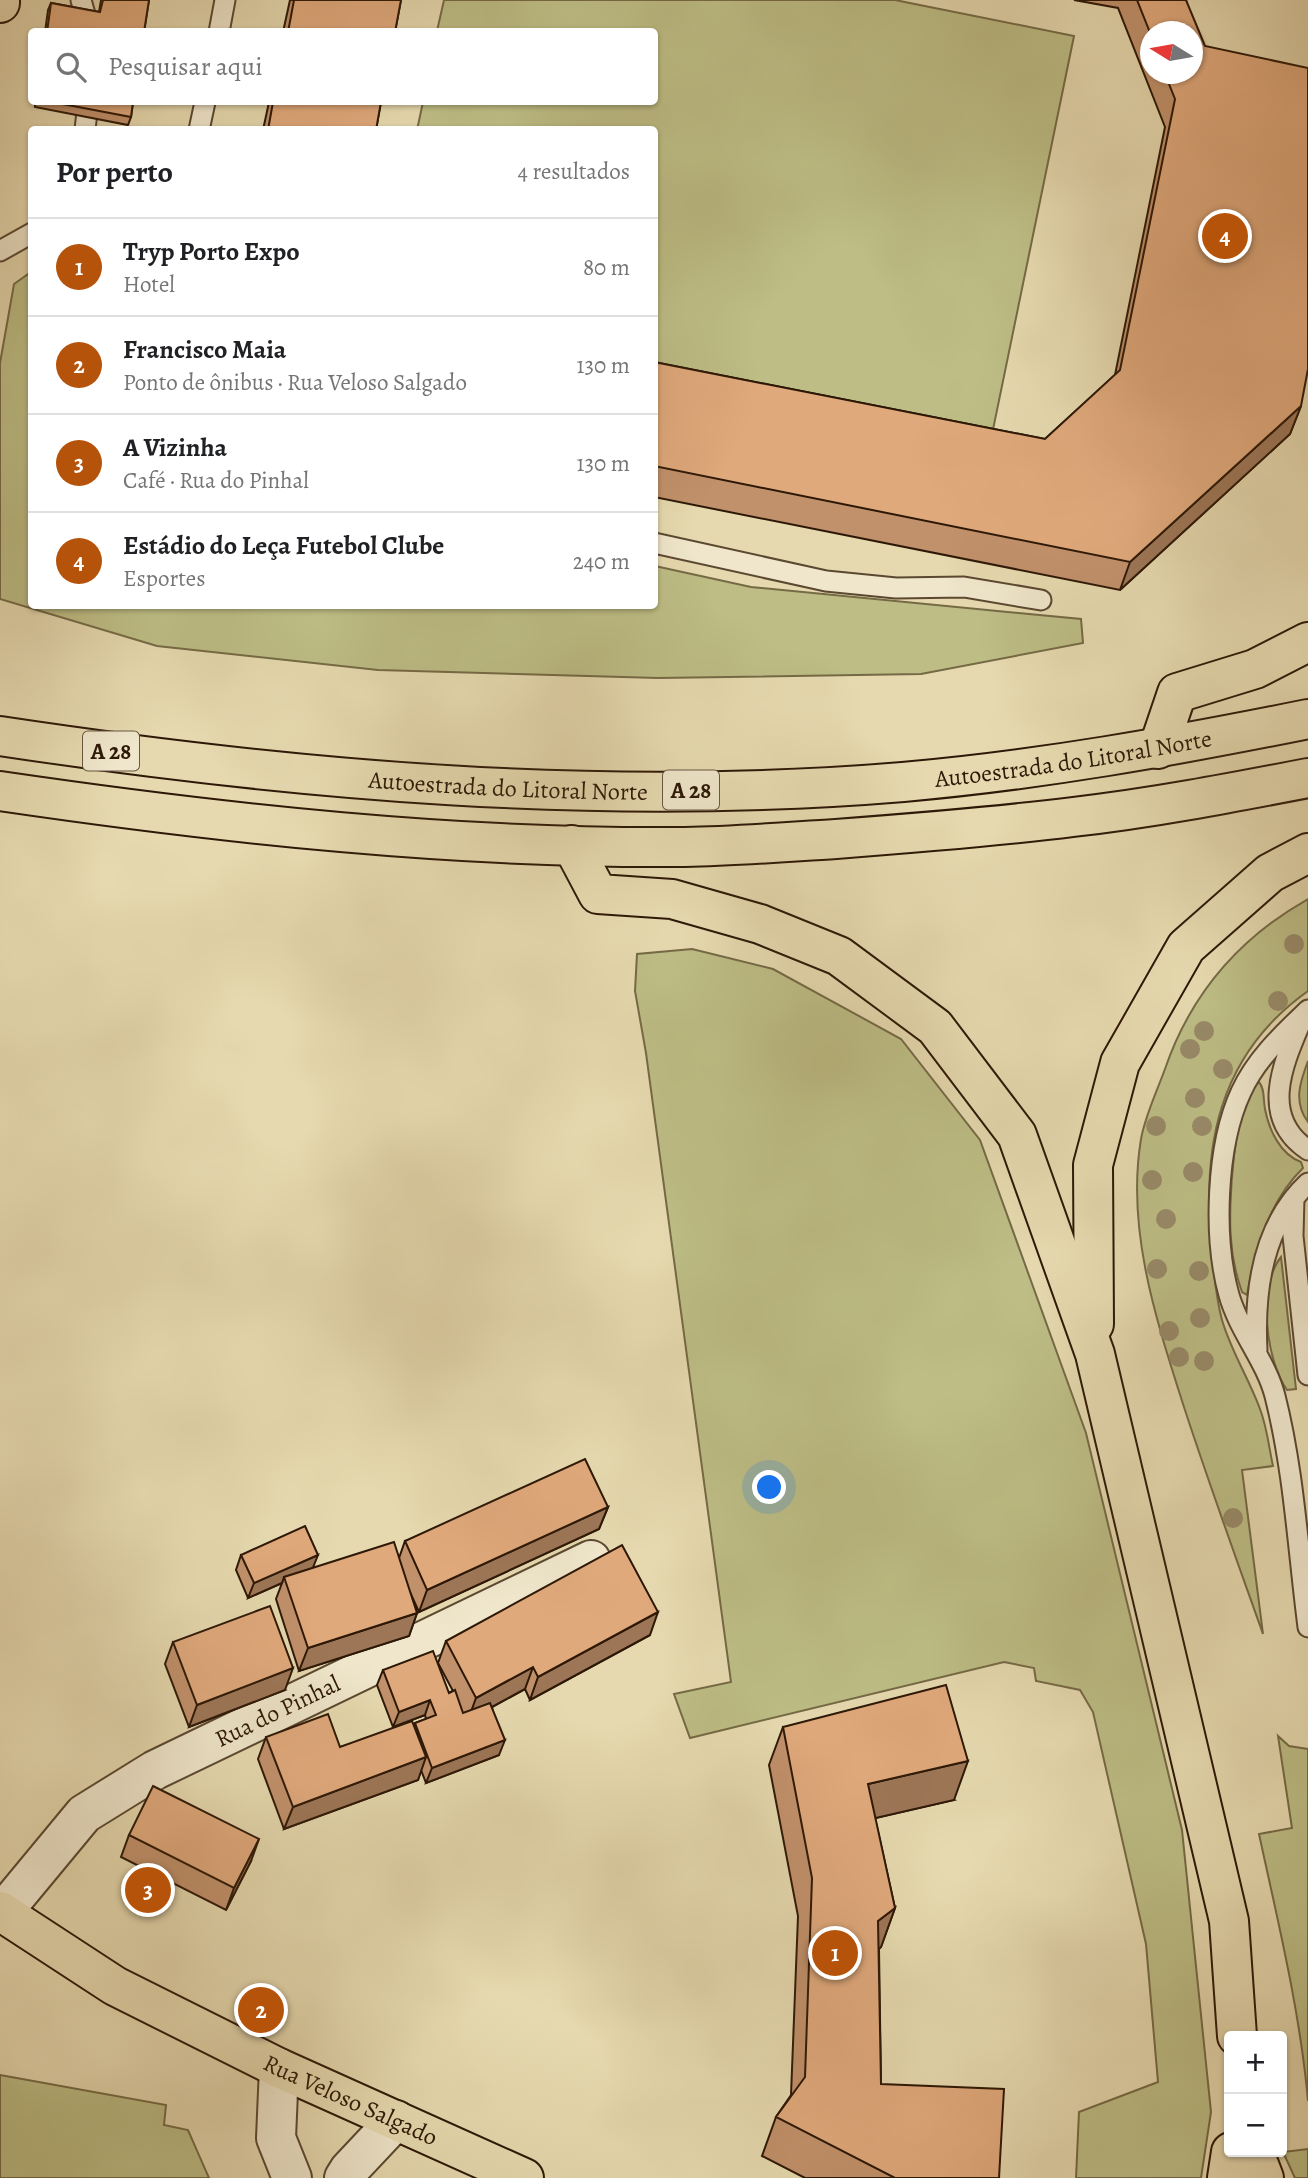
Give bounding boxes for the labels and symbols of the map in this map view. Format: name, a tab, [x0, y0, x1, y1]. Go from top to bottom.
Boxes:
north arrow	[1140, 21, 1203, 84]
pin: 4	[1202, 210, 1248, 262]
street label: Autoestrada do Litoral Norte	[932, 722, 1214, 795]
road number: A 28	[83, 732, 139, 771]
street label: Autoestrada do Litoral Norte	[366, 764, 648, 808]
road number: A 28	[663, 770, 719, 810]
your location	[752, 1470, 786, 1504]
street label: Rua do Pinhal	[210, 1667, 345, 1755]
pin: 3	[125, 1864, 171, 1916]
pin: 1	[812, 1927, 858, 1979]
pin: 2	[238, 1984, 284, 2036]
street label: Rua Veloso Salgado	[258, 2047, 443, 2153]

